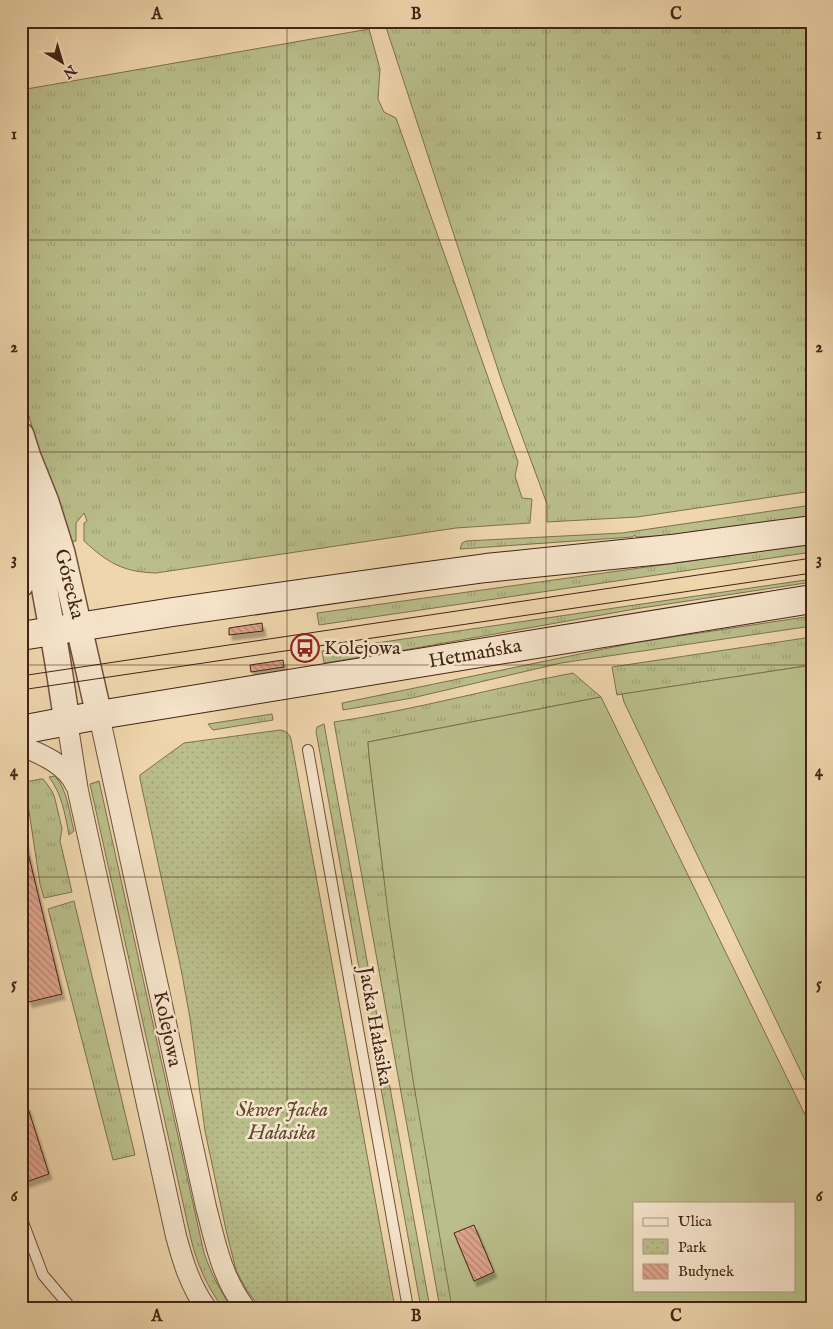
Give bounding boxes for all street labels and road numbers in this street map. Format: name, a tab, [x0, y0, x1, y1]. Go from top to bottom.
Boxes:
street label: Górecka	[48, 546, 90, 622]
street label: Hetmańska	[427, 633, 524, 674]
street label: Jacka Hałasika	[352, 963, 398, 1088]
street label: Kolejowa	[147, 989, 187, 1069]

